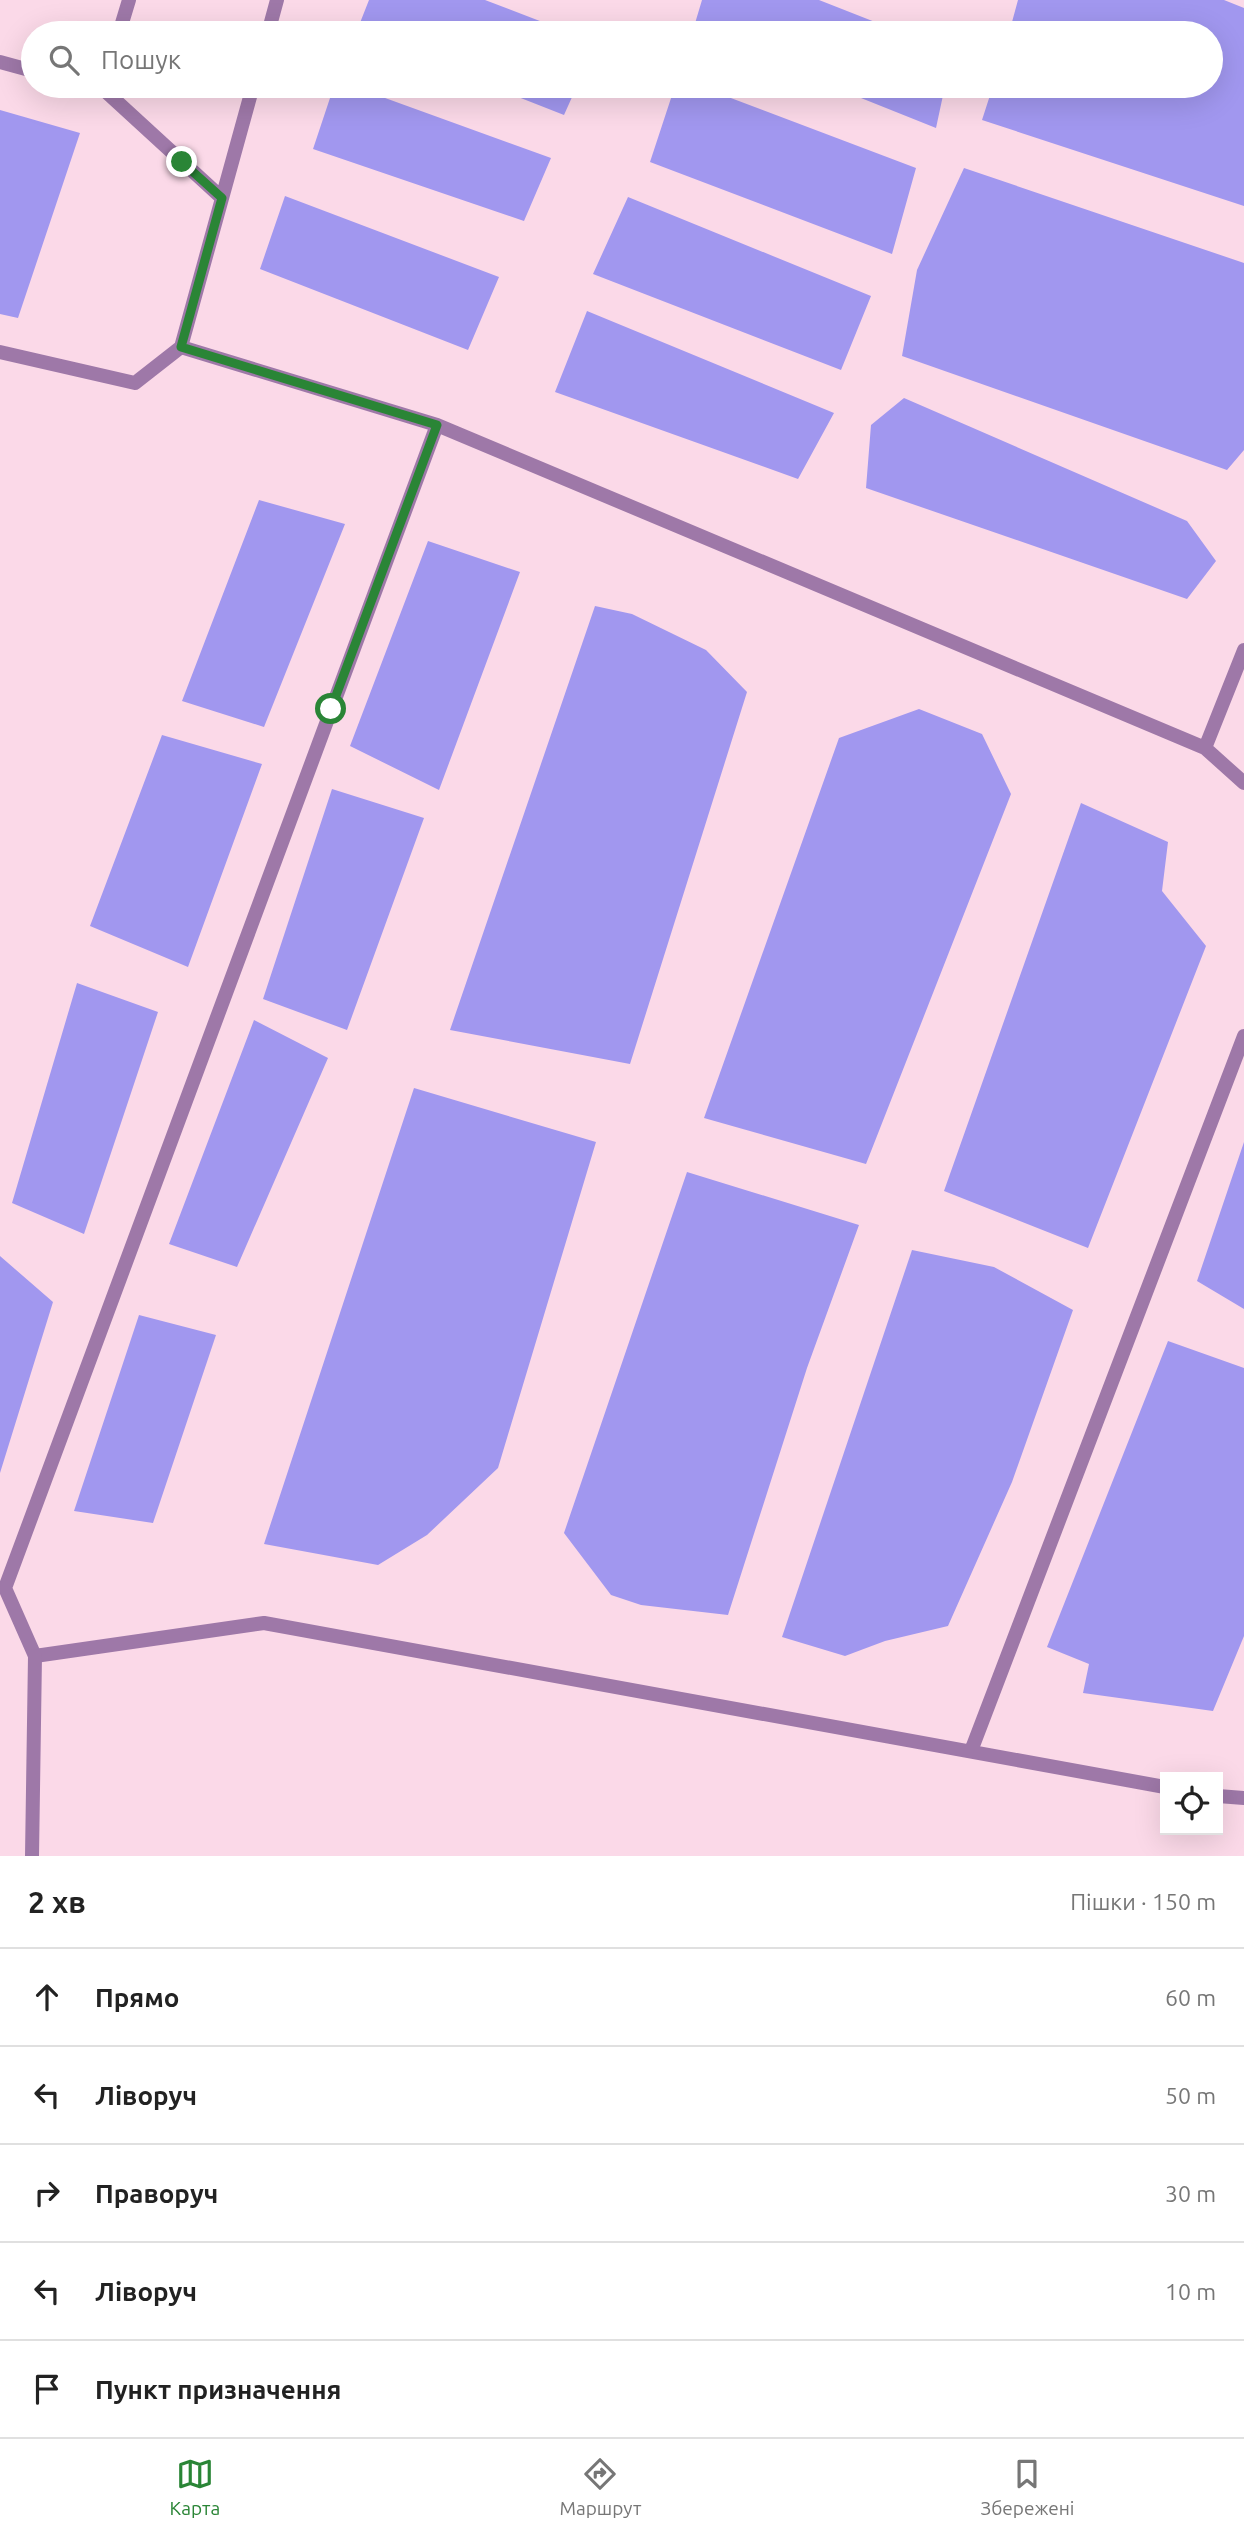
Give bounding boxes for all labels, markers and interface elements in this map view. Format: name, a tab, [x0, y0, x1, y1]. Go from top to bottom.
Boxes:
search box	[21, 21, 1223, 98]
icon: search	[45, 41, 83, 79]
text: Пошук	[101, 45, 181, 74]
route end	[166, 146, 197, 177]
route start	[315, 693, 346, 724]
map controls	[1160, 1772, 1223, 1835]
button: locate	[1160, 1772, 1223, 1835]
text: 2 хв	[28, 1885, 86, 1919]
text: Пішки · 150 m	[1070, 1889, 1216, 1914]
icon: ahead	[28, 1978, 66, 2016]
text: Прямо	[95, 1983, 179, 2012]
text: 60 m	[1165, 1985, 1216, 2010]
icon: left	[28, 2076, 66, 2114]
text: Ліворуч	[95, 2081, 197, 2110]
text: 50 m	[1165, 2083, 1216, 2108]
icon: right	[28, 2174, 66, 2212]
text: Праворуч	[95, 2179, 218, 2208]
text: 30 m	[1165, 2181, 1216, 2206]
icon: left	[28, 2272, 66, 2310]
text: Ліворуч	[95, 2277, 197, 2306]
text: 10 m	[1165, 2279, 1216, 2304]
icon: arrive	[28, 2370, 66, 2408]
text: Пункт призначення	[95, 2375, 341, 2404]
tab: Карта	[170, 2455, 220, 2519]
tab: Маршрут	[559, 2455, 641, 2519]
tab: Збережені	[981, 2455, 1074, 2519]

